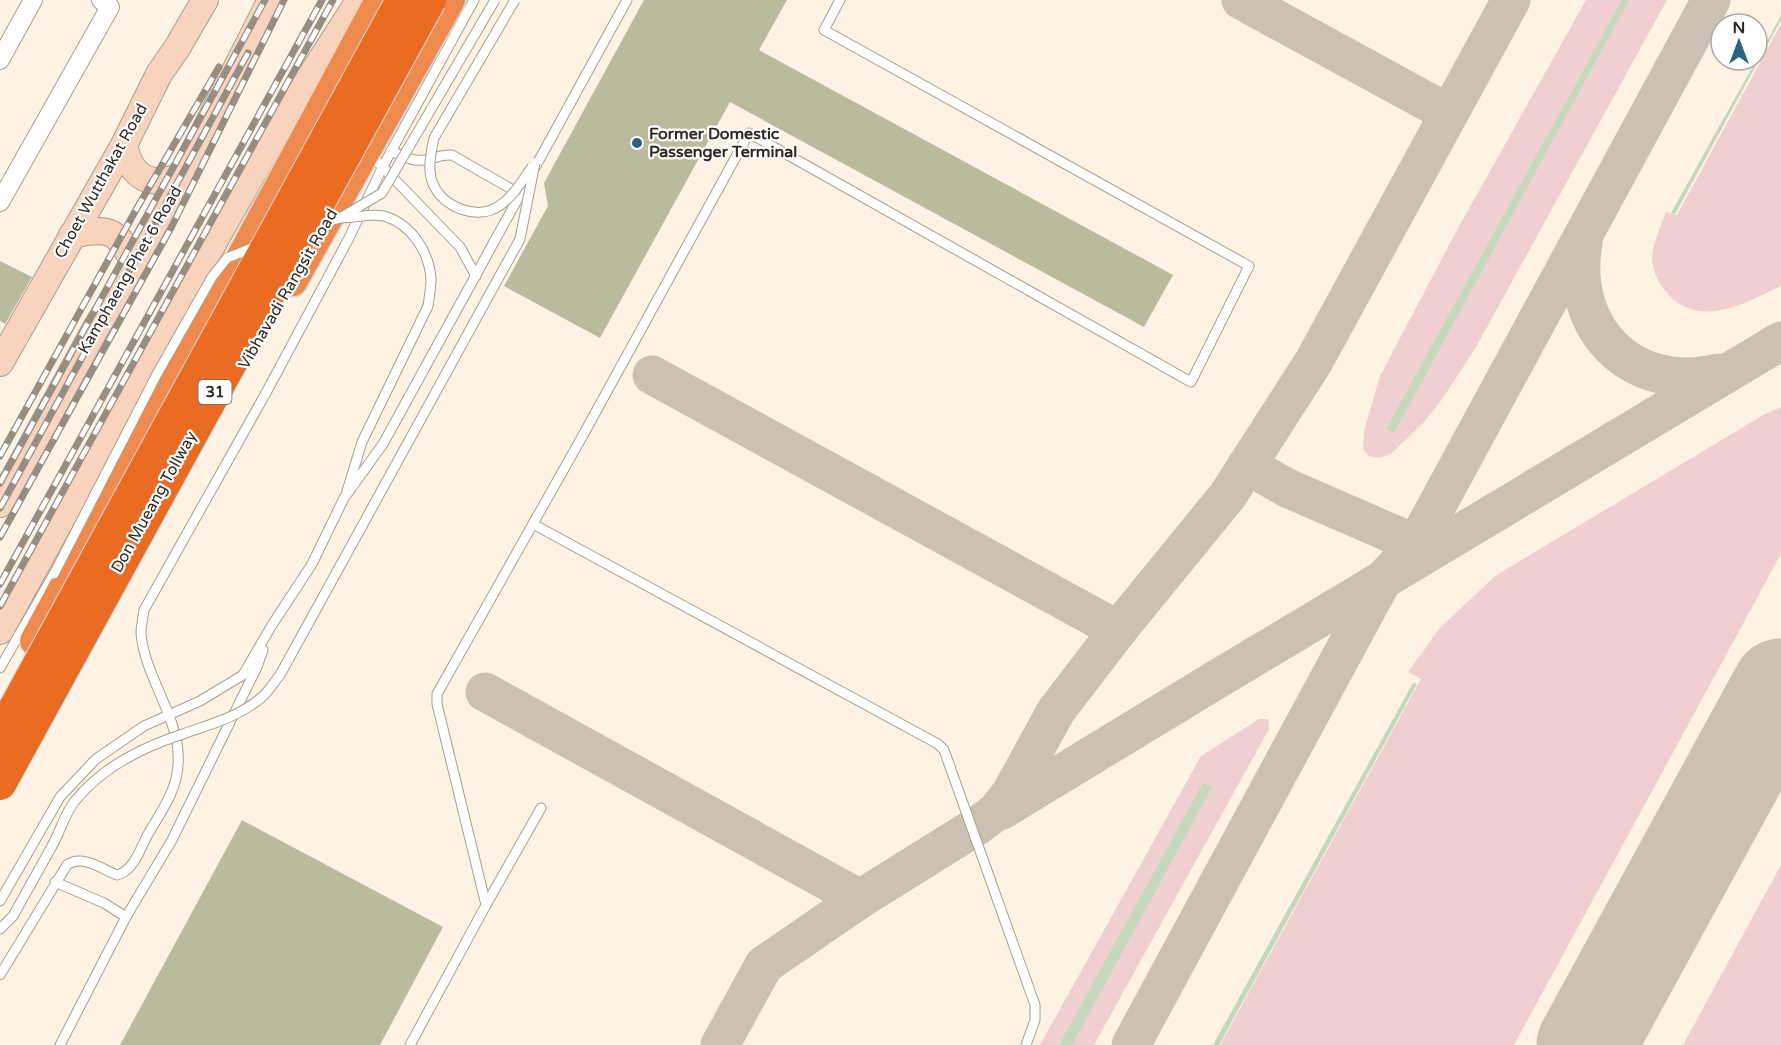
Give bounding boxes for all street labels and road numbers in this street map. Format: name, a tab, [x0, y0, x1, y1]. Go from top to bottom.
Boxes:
street label: Choet Wutthakat Road	[50, 100, 152, 262]
street label: Kamphaeng Phet 6 Road	[74, 183, 186, 357]
street label: Vibhavadi Rangsit Road	[234, 205, 342, 373]
road number: 31	[198, 380, 232, 404]
street label: Don Mueang Tollway	[107, 427, 201, 576]

